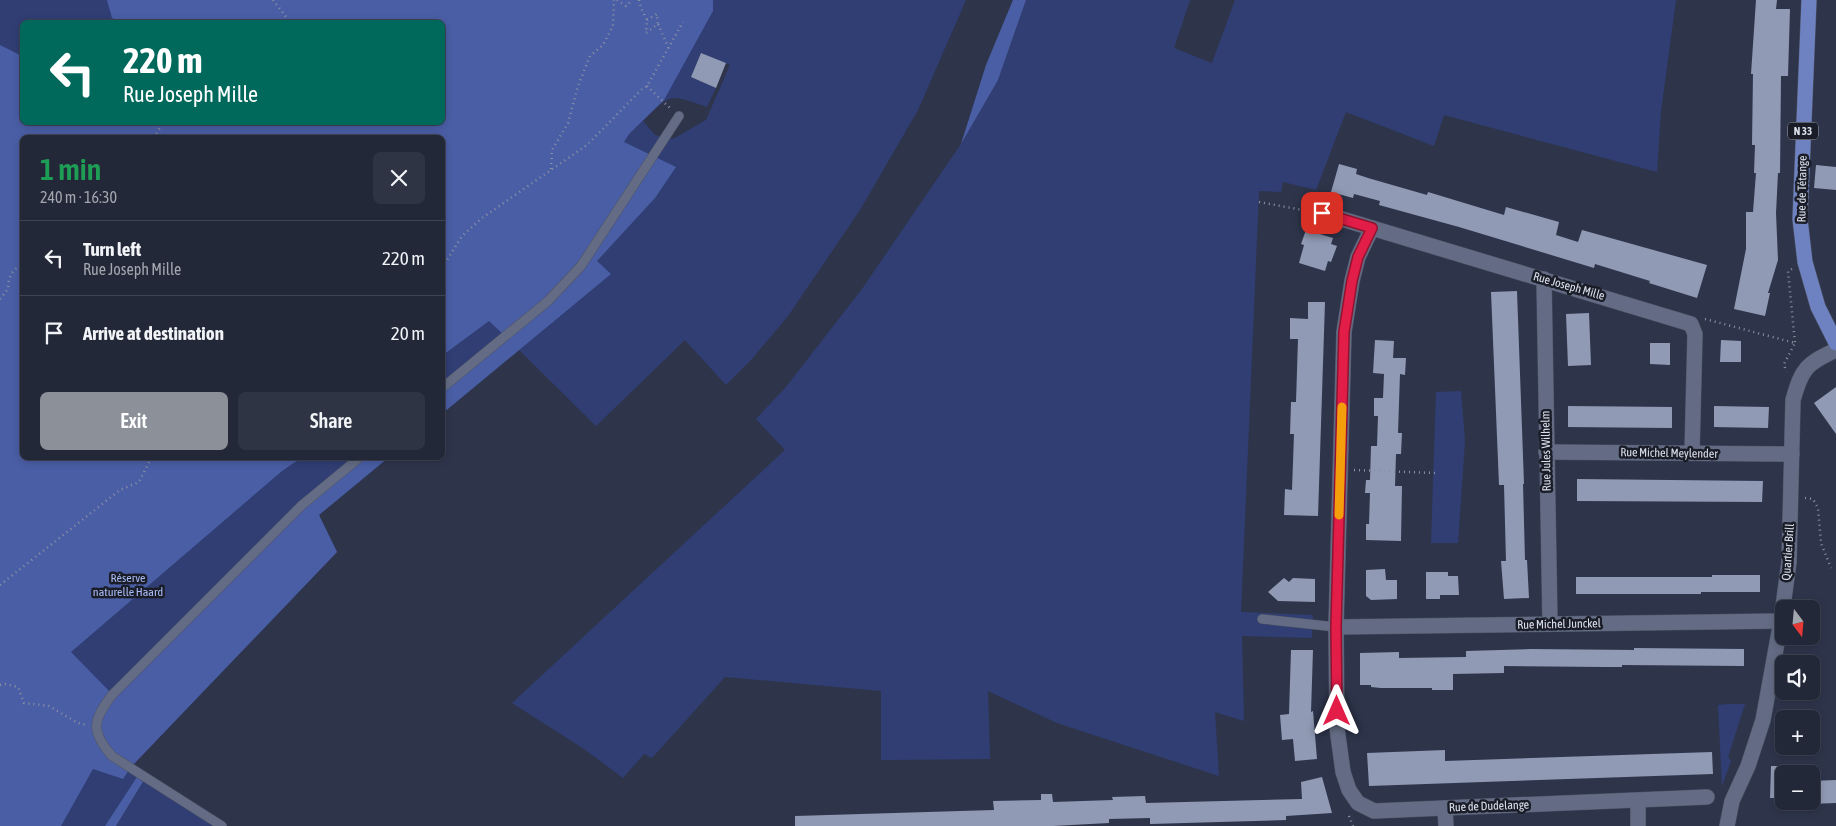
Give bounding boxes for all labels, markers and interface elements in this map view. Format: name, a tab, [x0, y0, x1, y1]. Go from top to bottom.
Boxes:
icon: left	[40, 40, 105, 105]
text: 220 m	[123, 40, 202, 80]
text: Rue Joseph Mille	[123, 81, 258, 107]
road number: N 33	[1788, 122, 1818, 140]
text: 1 min	[40, 152, 101, 186]
button: close	[373, 152, 425, 204]
street label: Rue de Tétange	[1794, 155, 1810, 223]
text: 240 m · 16:30	[40, 188, 117, 206]
pin	[1301, 192, 1343, 234]
icon: arrive	[1308, 199, 1336, 227]
text: Turn left	[83, 238, 141, 260]
icon: left	[40, 244, 68, 272]
text: 220 m	[382, 247, 425, 269]
text: Rue Joseph Mille	[83, 260, 181, 278]
street label: Rue Joseph Mille	[1532, 269, 1606, 303]
icon: arrive	[40, 319, 68, 347]
text: Arrive at destination	[83, 322, 224, 344]
text: 20 m	[391, 322, 425, 344]
button: Exit	[40, 392, 228, 450]
button: Share	[238, 392, 425, 450]
street label: Rue Jules Wilhelm	[1538, 411, 1554, 491]
street label: Rue Michel Meylender	[1620, 445, 1718, 461]
street label: Quartier Brill	[1779, 522, 1797, 581]
park label: Réserve naturelle Haard	[93, 571, 163, 599]
north arrow	[1775, 600, 1820, 645]
map controls	[1775, 600, 1820, 810]
street label: Rue Michel Junckel	[1517, 616, 1602, 632]
button: sound	[1775, 655, 1820, 700]
position arrow	[1310, 684, 1362, 736]
button: +	[1775, 710, 1820, 755]
button: −	[1775, 765, 1820, 810]
street label: Rue de Dudelange	[1449, 798, 1529, 814]

